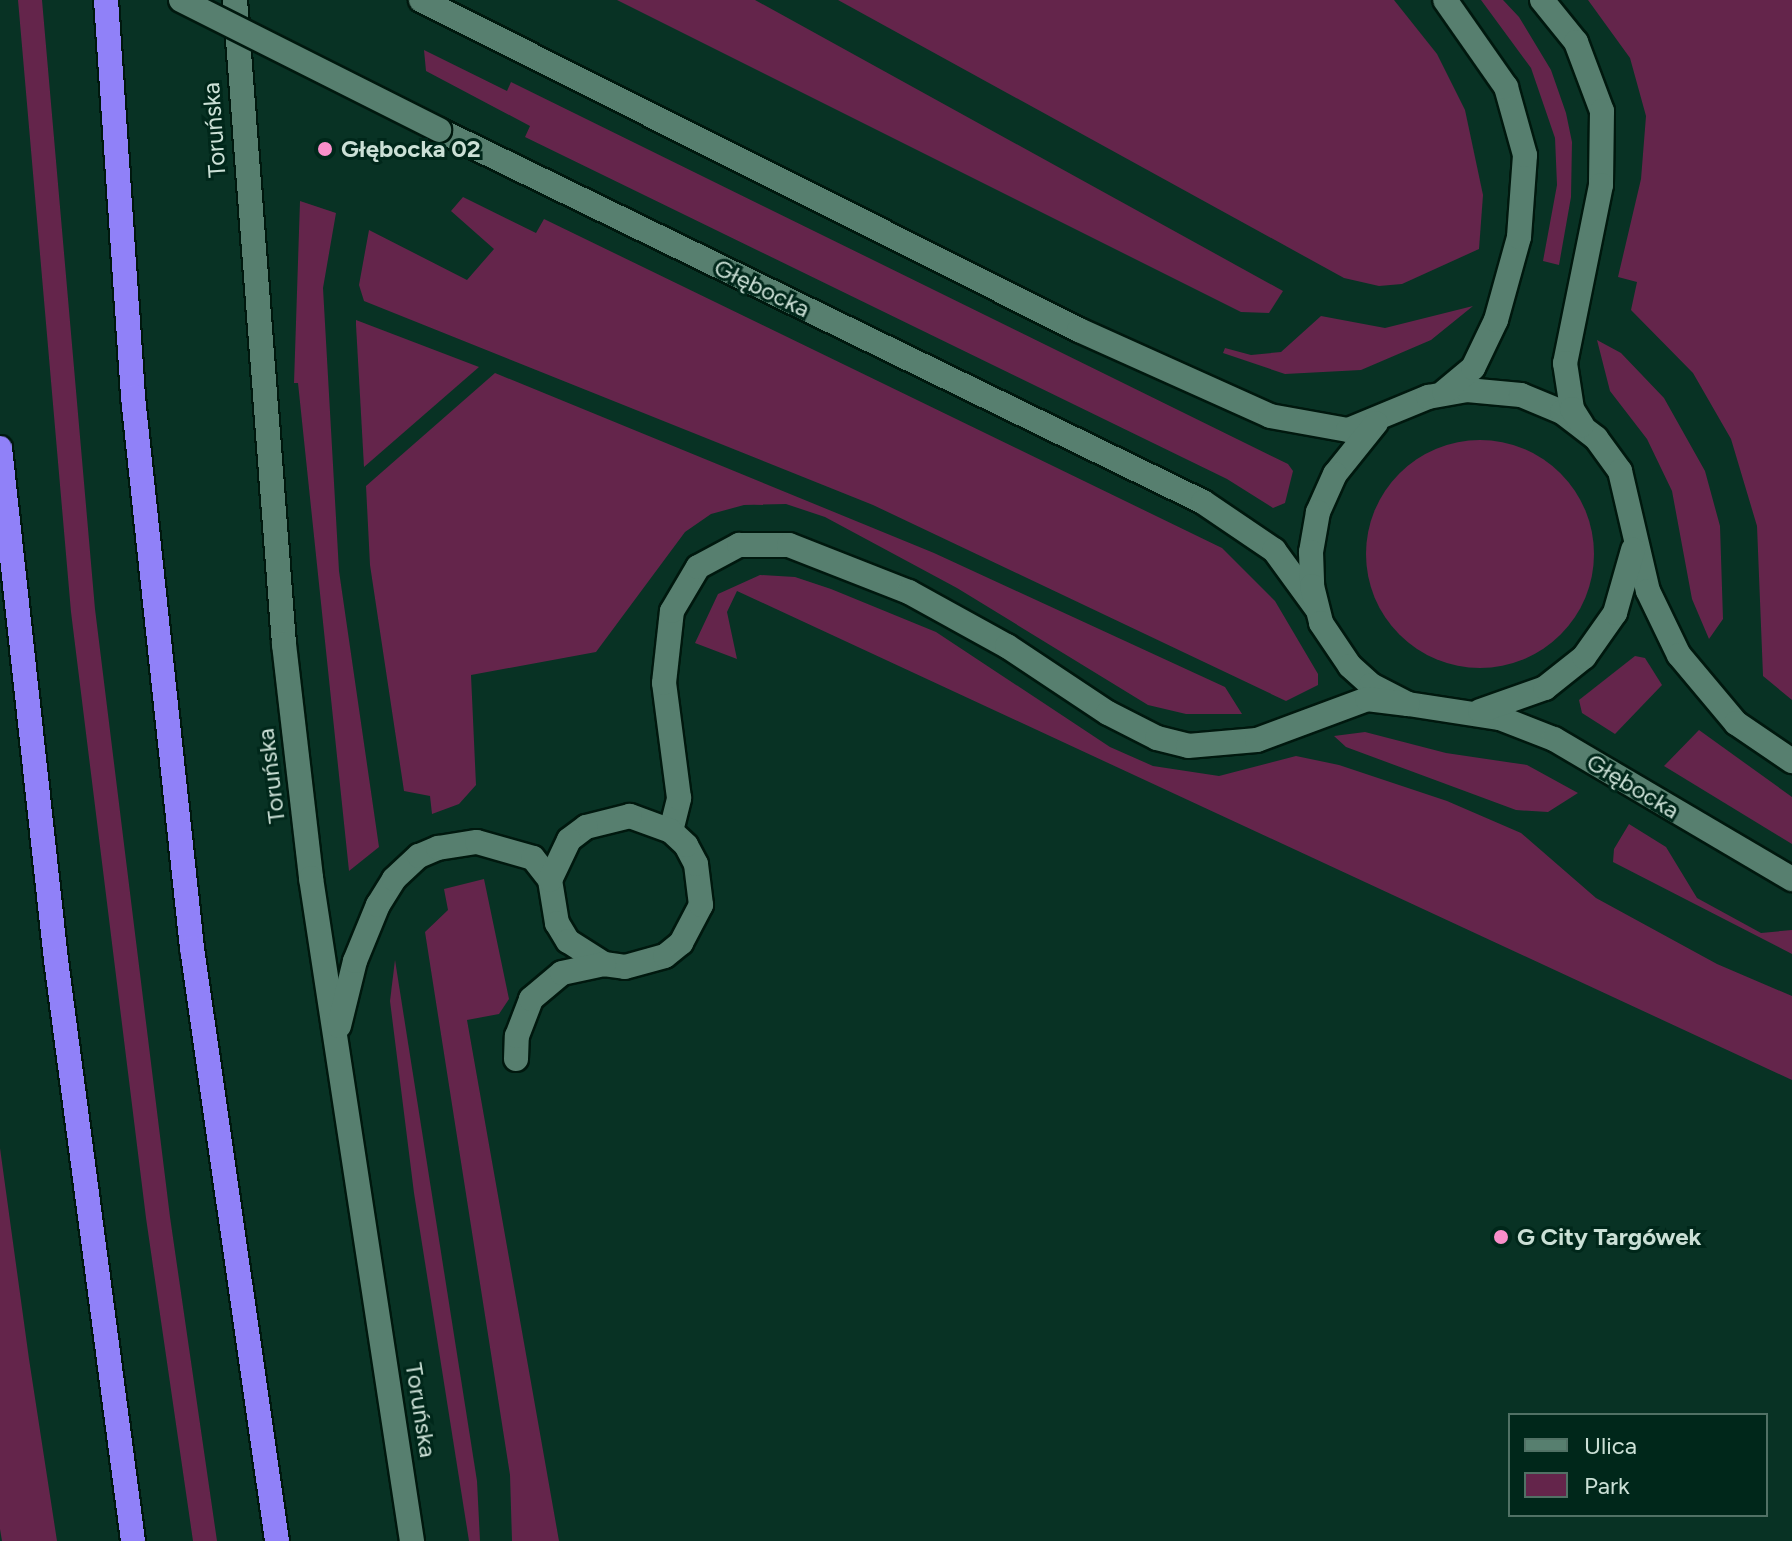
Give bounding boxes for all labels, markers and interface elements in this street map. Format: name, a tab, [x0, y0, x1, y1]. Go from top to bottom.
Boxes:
street label: Toruńska	[196, 81, 232, 179]
place label: Głębocka 02	[341, 135, 481, 163]
marker: Głębocka 02	[316, 140, 334, 158]
street label: Głębocka	[710, 253, 814, 323]
street label: Toruńska	[251, 727, 291, 825]
street label: Głębocka	[1582, 747, 1684, 825]
place label: G City Targówek	[1517, 1223, 1701, 1251]
marker: G City Targówek	[1492, 1228, 1510, 1246]
street label: Toruńska	[399, 1361, 443, 1459]
legend	[1508, 1413, 1768, 1517]
text: Ulica	[1584, 1431, 1637, 1460]
text: Park	[1584, 1471, 1630, 1500]

